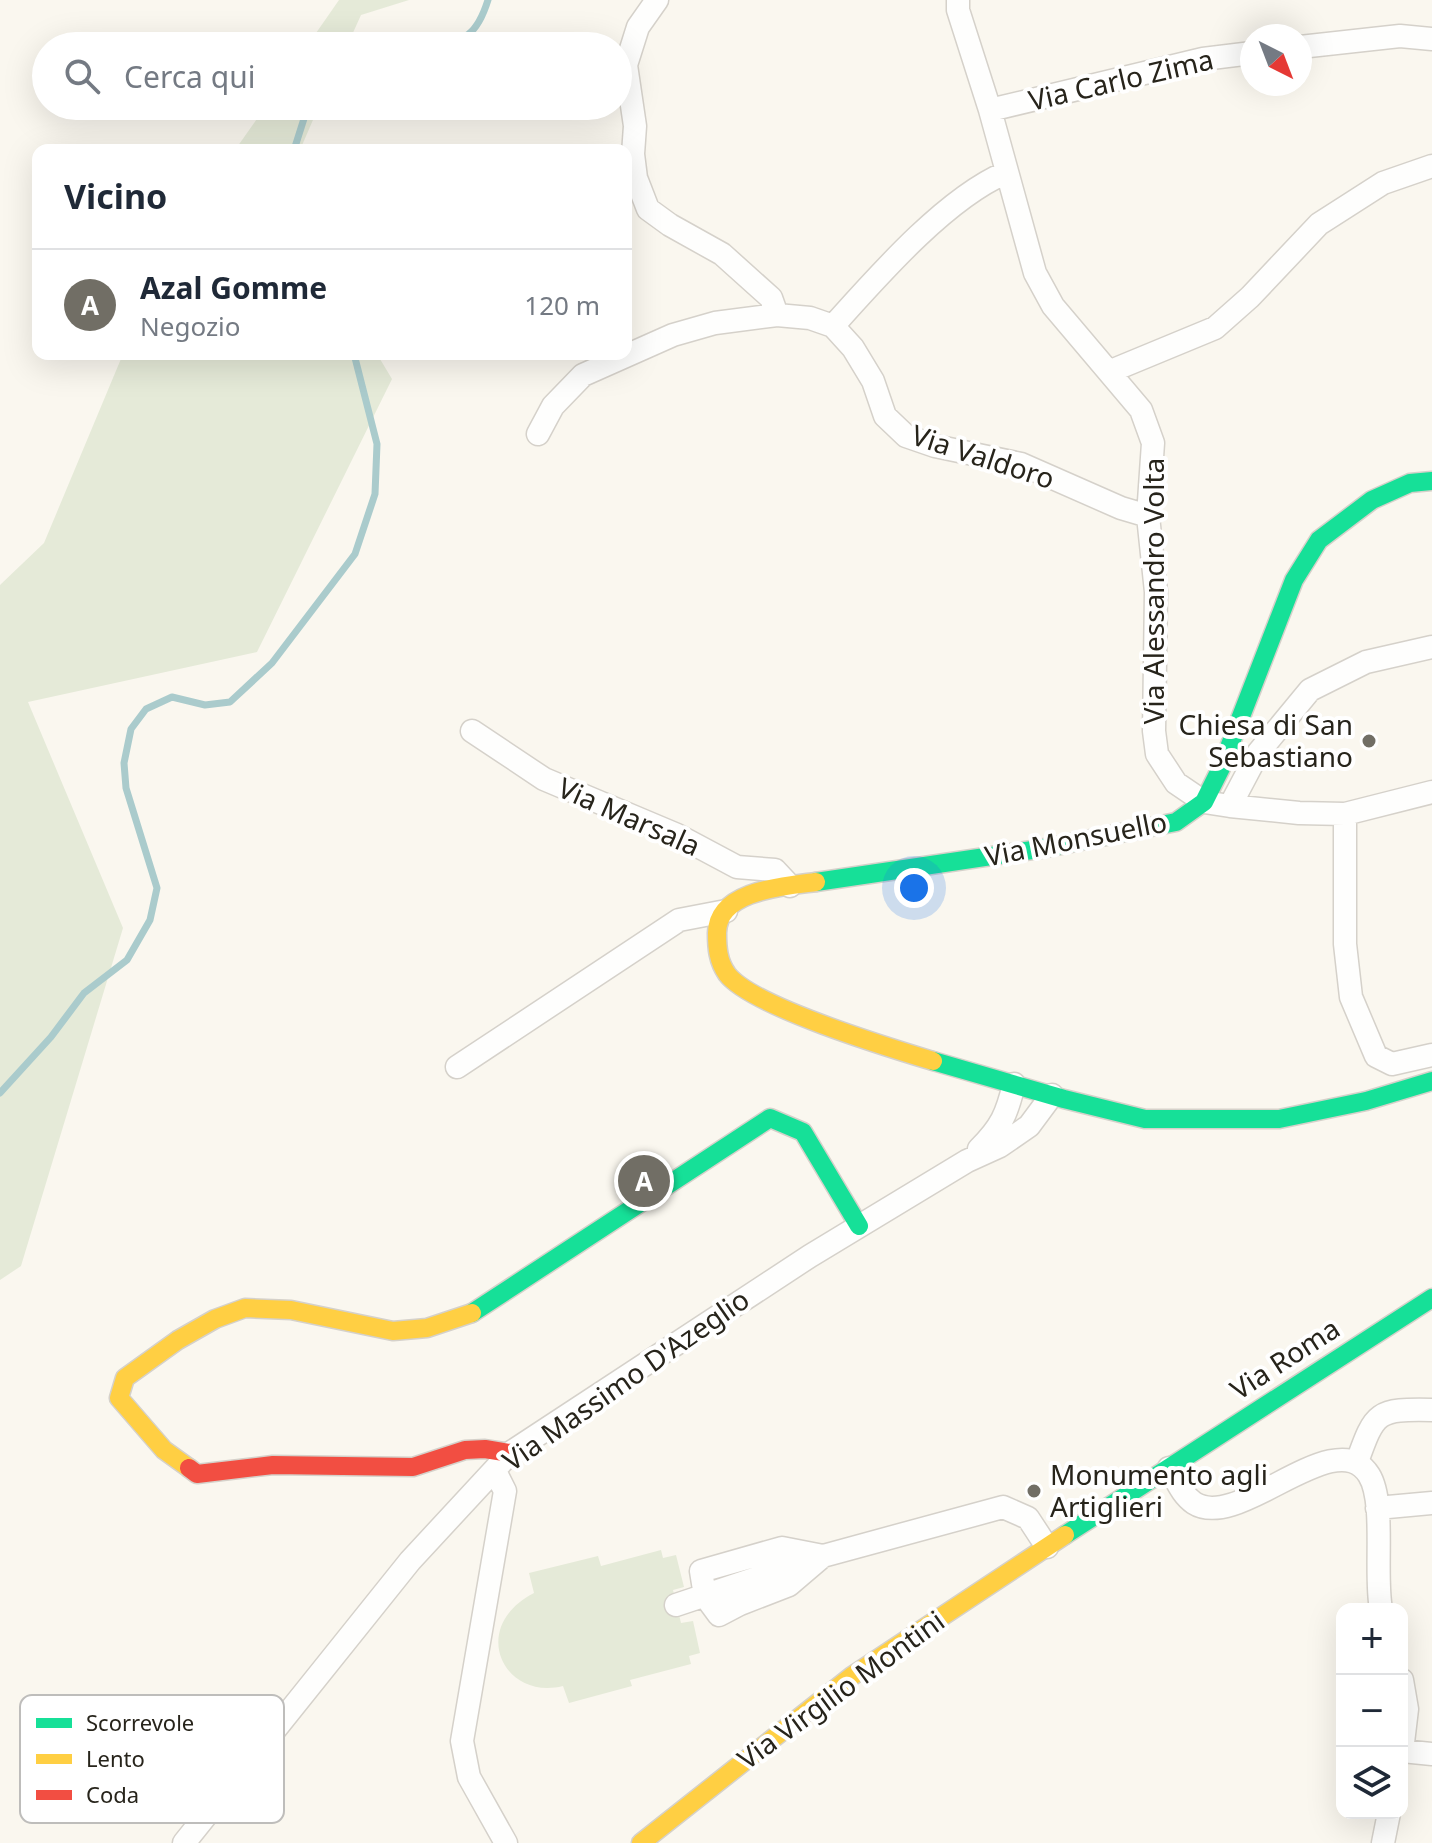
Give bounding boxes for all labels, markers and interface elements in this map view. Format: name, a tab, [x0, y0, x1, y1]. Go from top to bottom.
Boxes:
north arrow	[1240, 24, 1312, 96]
search box	[32, 32, 632, 120]
street label: Via Carlo Zima	[1025, 39, 1217, 119]
icon: search	[60, 54, 104, 98]
text: Cerca qui	[124, 56, 255, 97]
text: Vicino	[64, 173, 167, 219]
text: Azal Gomme	[140, 267, 327, 308]
text: A	[81, 287, 99, 323]
text: 120 m	[524, 287, 600, 323]
text: Negozio	[140, 308, 241, 344]
street label: Via Valdoro	[907, 415, 1060, 497]
street label: Via Alessandro Volta	[1134, 458, 1172, 724]
place label: Chiesa di San Sebastiano	[1178, 705, 1353, 775]
marker: Chiesa di San Sebastiano	[1360, 732, 1378, 750]
street label: Via Marsala	[552, 768, 706, 864]
street label: Via Monsuello	[982, 802, 1170, 874]
your location	[894, 868, 934, 908]
pin: A	[618, 1151, 670, 1211]
street label: Via Massimo D'Azeglio	[495, 1280, 756, 1479]
street label: Via Roma	[1222, 1309, 1346, 1408]
place label: Monumento agli Artiglieri	[1050, 1455, 1268, 1525]
marker: Monumento agli Artiglieri	[1025, 1482, 1043, 1500]
street label: Via Virgilio Montini	[729, 1601, 951, 1777]
map controls	[1336, 1603, 1408, 1819]
button: +	[1336, 1603, 1408, 1675]
button: −	[1336, 1675, 1408, 1747]
legend	[20, 1695, 284, 1823]
text: Scorrevole	[86, 1707, 194, 1737]
text: Lento	[86, 1743, 145, 1773]
button: layers	[1336, 1747, 1408, 1819]
text: Coda	[86, 1779, 139, 1809]

